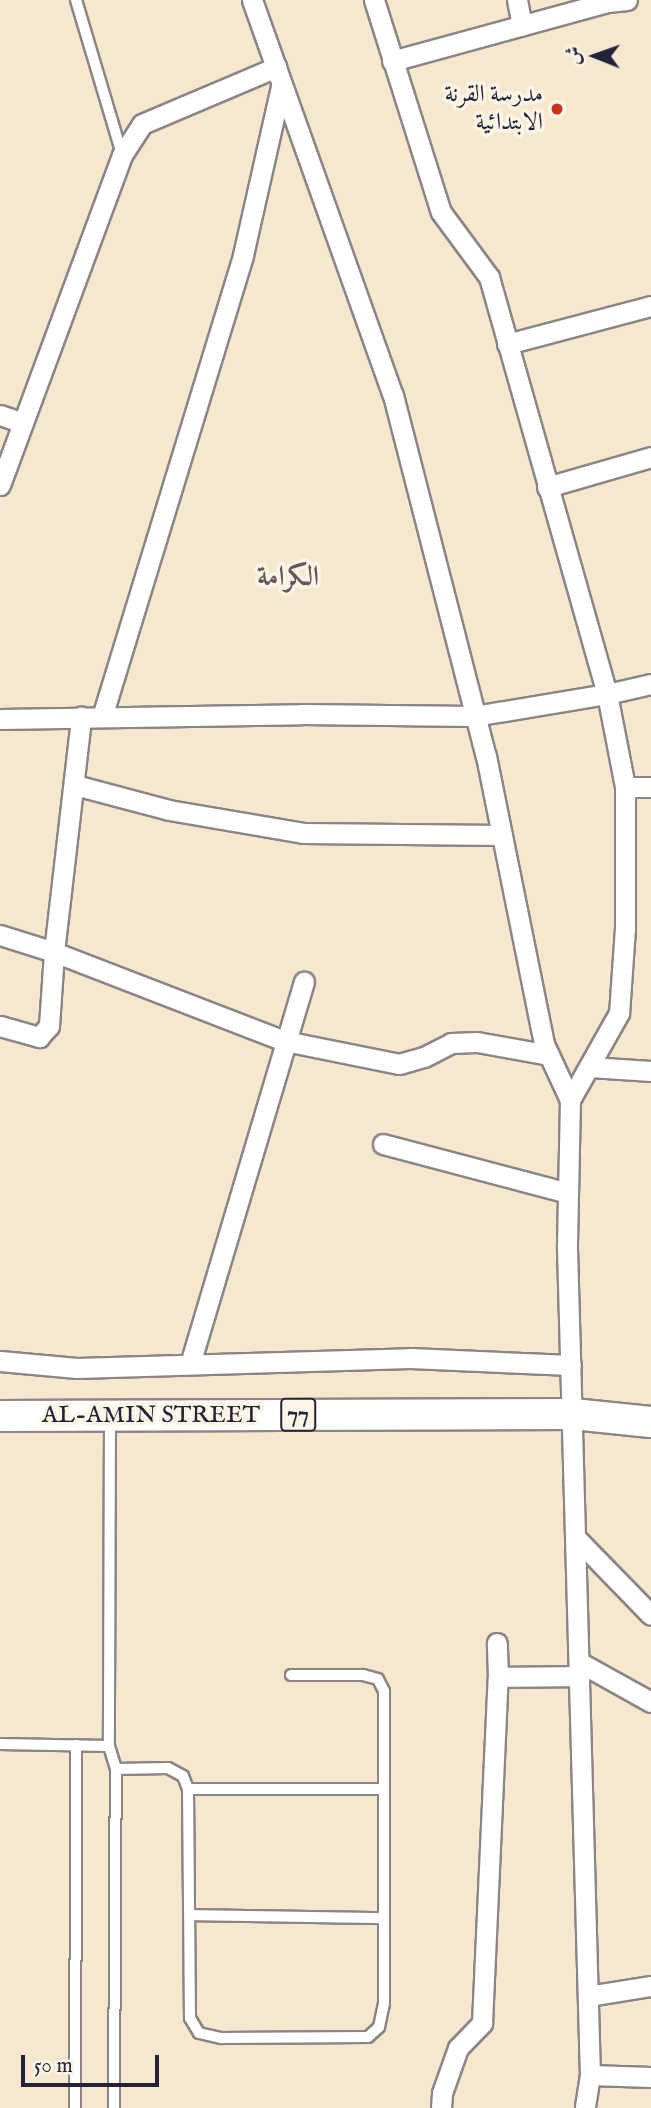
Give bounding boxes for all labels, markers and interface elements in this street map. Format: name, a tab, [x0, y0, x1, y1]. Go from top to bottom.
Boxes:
north arrow	[560, 21, 630, 91]
text: ش	[562, 46, 586, 65]
place label: مدرسة القرنة الابتدائية	[444, 81, 543, 137]
marker: مدرسة القرنة الابتدائية	[549, 101, 565, 117]
district label: الكرامة	[257, 561, 319, 595]
road number: 77	[279, 1396, 317, 1434]
street label: AL-AMIN STREET	[42, 1402, 260, 1430]
scale bar	[24, 2042, 163, 2086]
text: 50 m	[34, 2053, 73, 2080]

